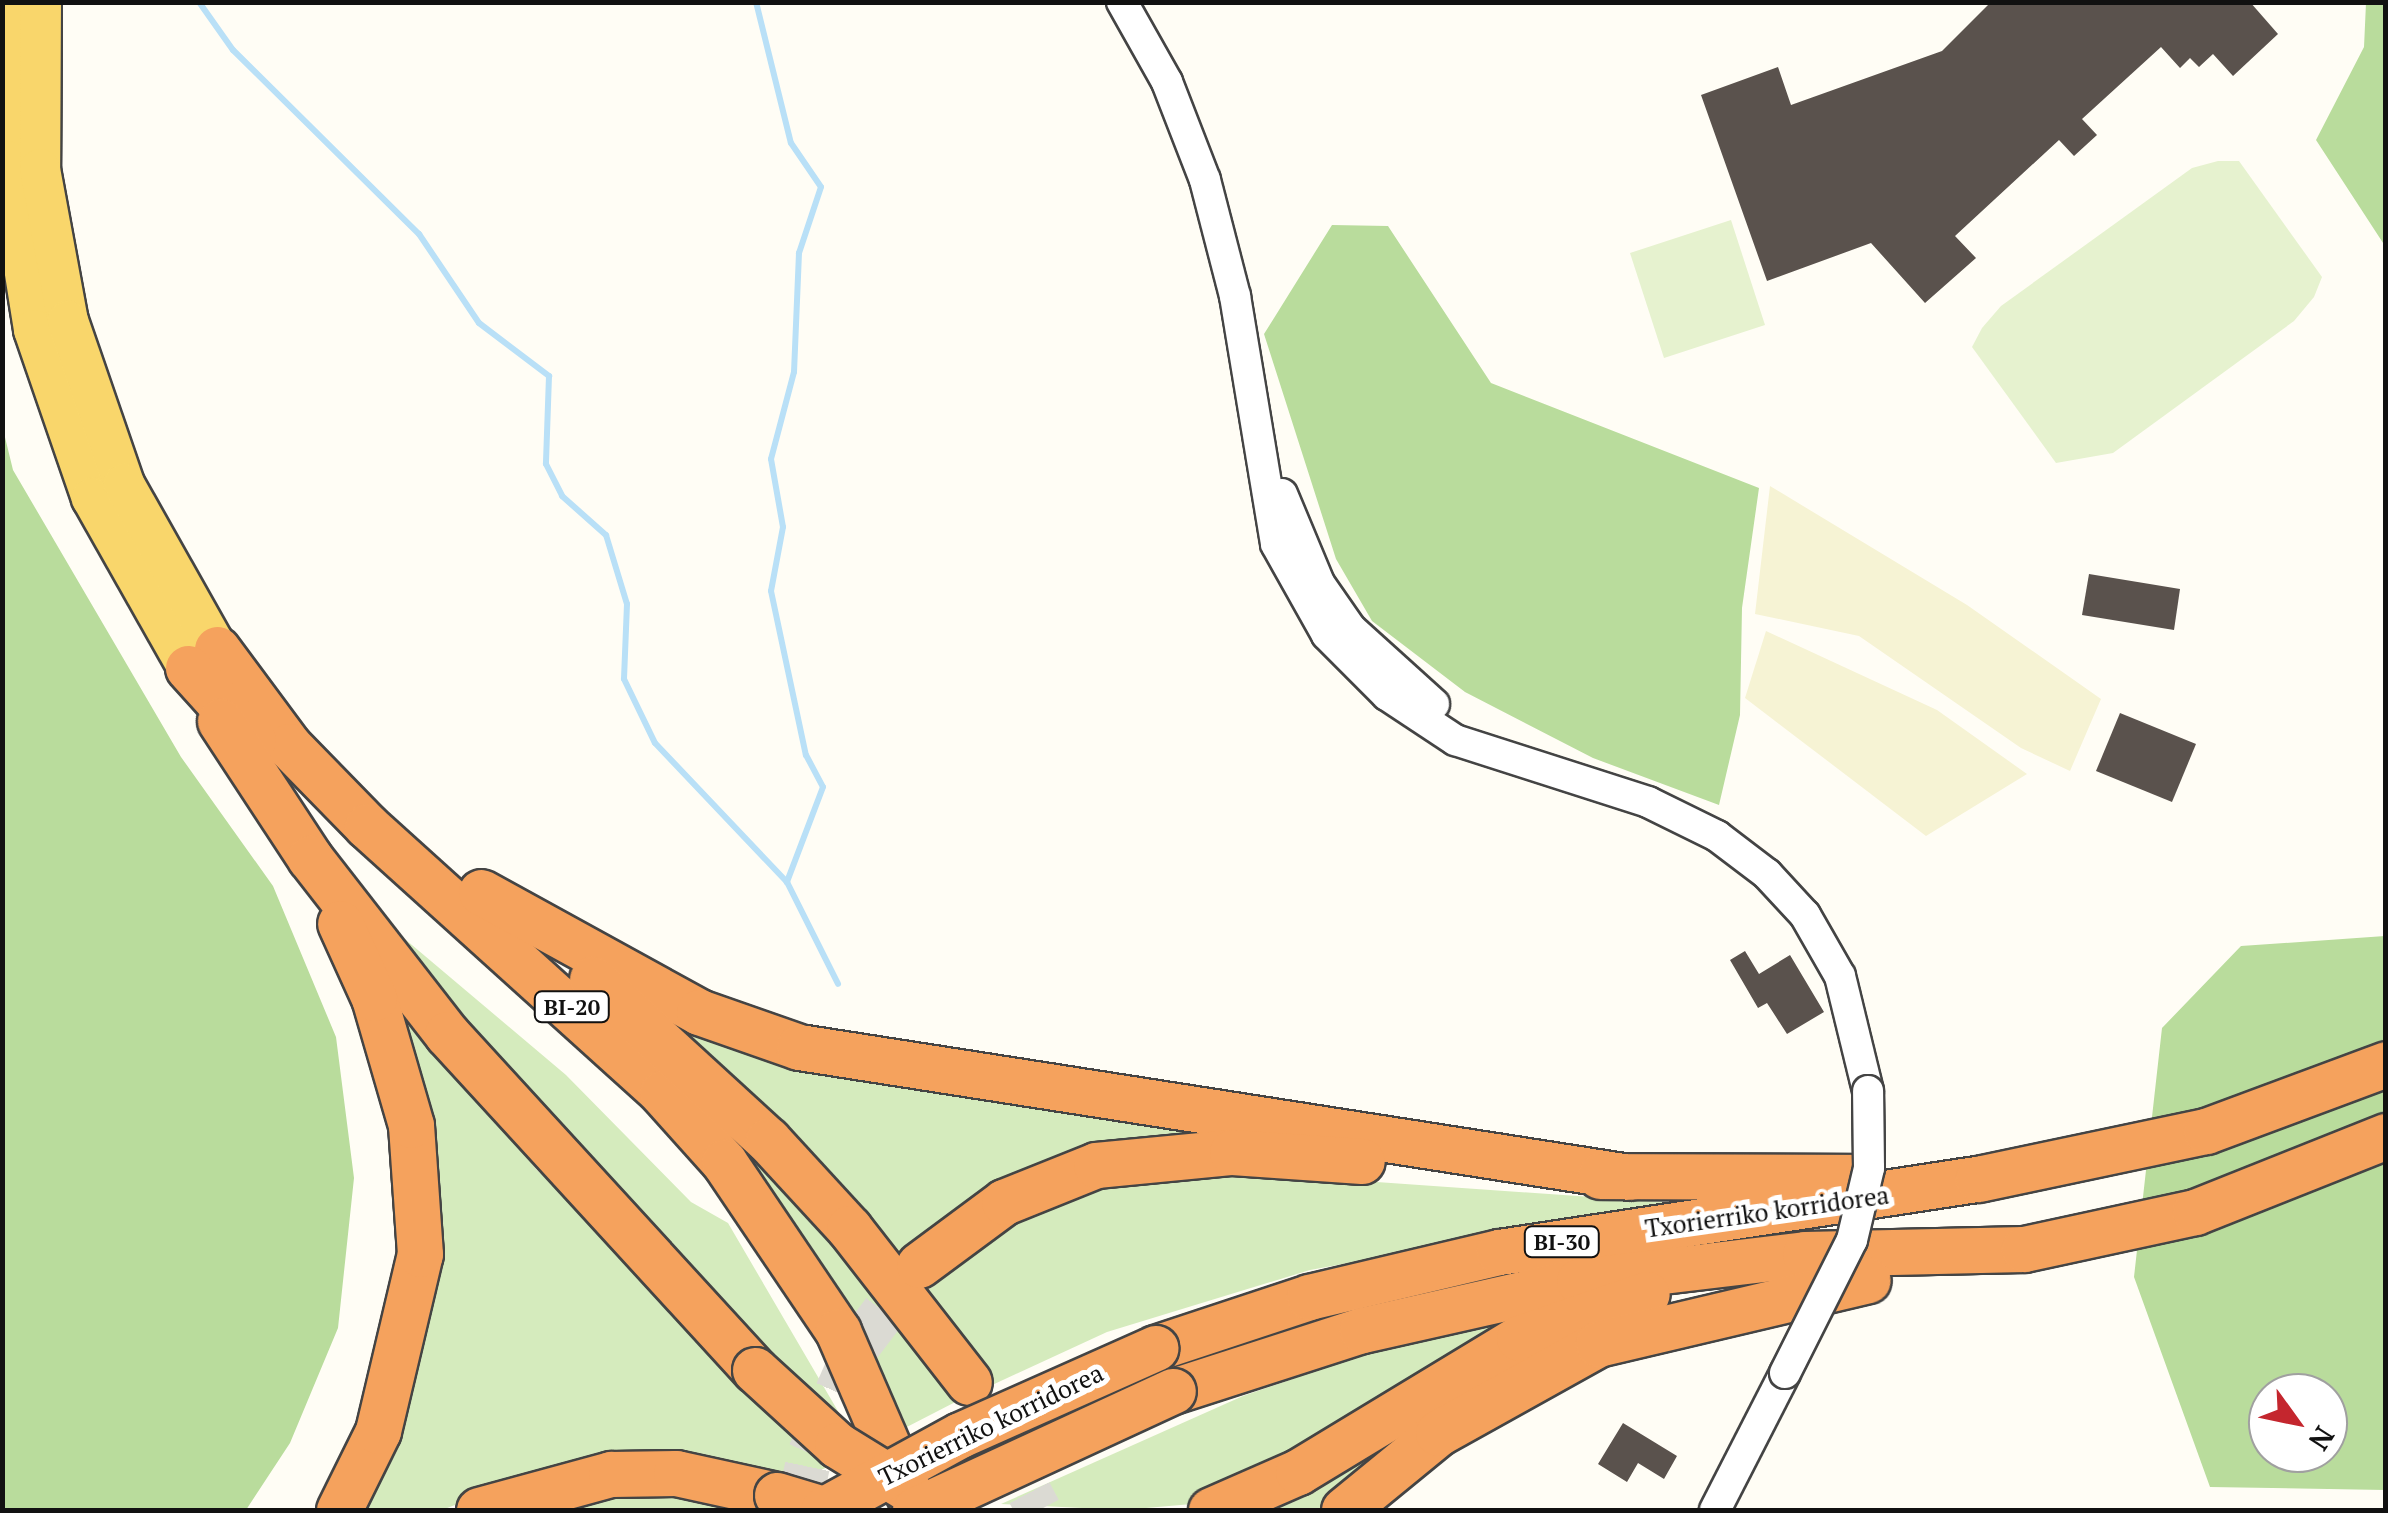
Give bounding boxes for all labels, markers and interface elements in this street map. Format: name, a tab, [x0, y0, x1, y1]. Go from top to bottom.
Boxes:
road number: BI-20	[532, 990, 612, 1024]
street label: Txorierriko korridorea	[1643, 1180, 1891, 1244]
road number: BI-30	[1522, 1225, 1602, 1259]
street label: Txorierriko korridorea	[874, 1358, 1108, 1492]
north arrow	[2248, 1373, 2348, 1473]
text: N	[2301, 1420, 2343, 1457]

